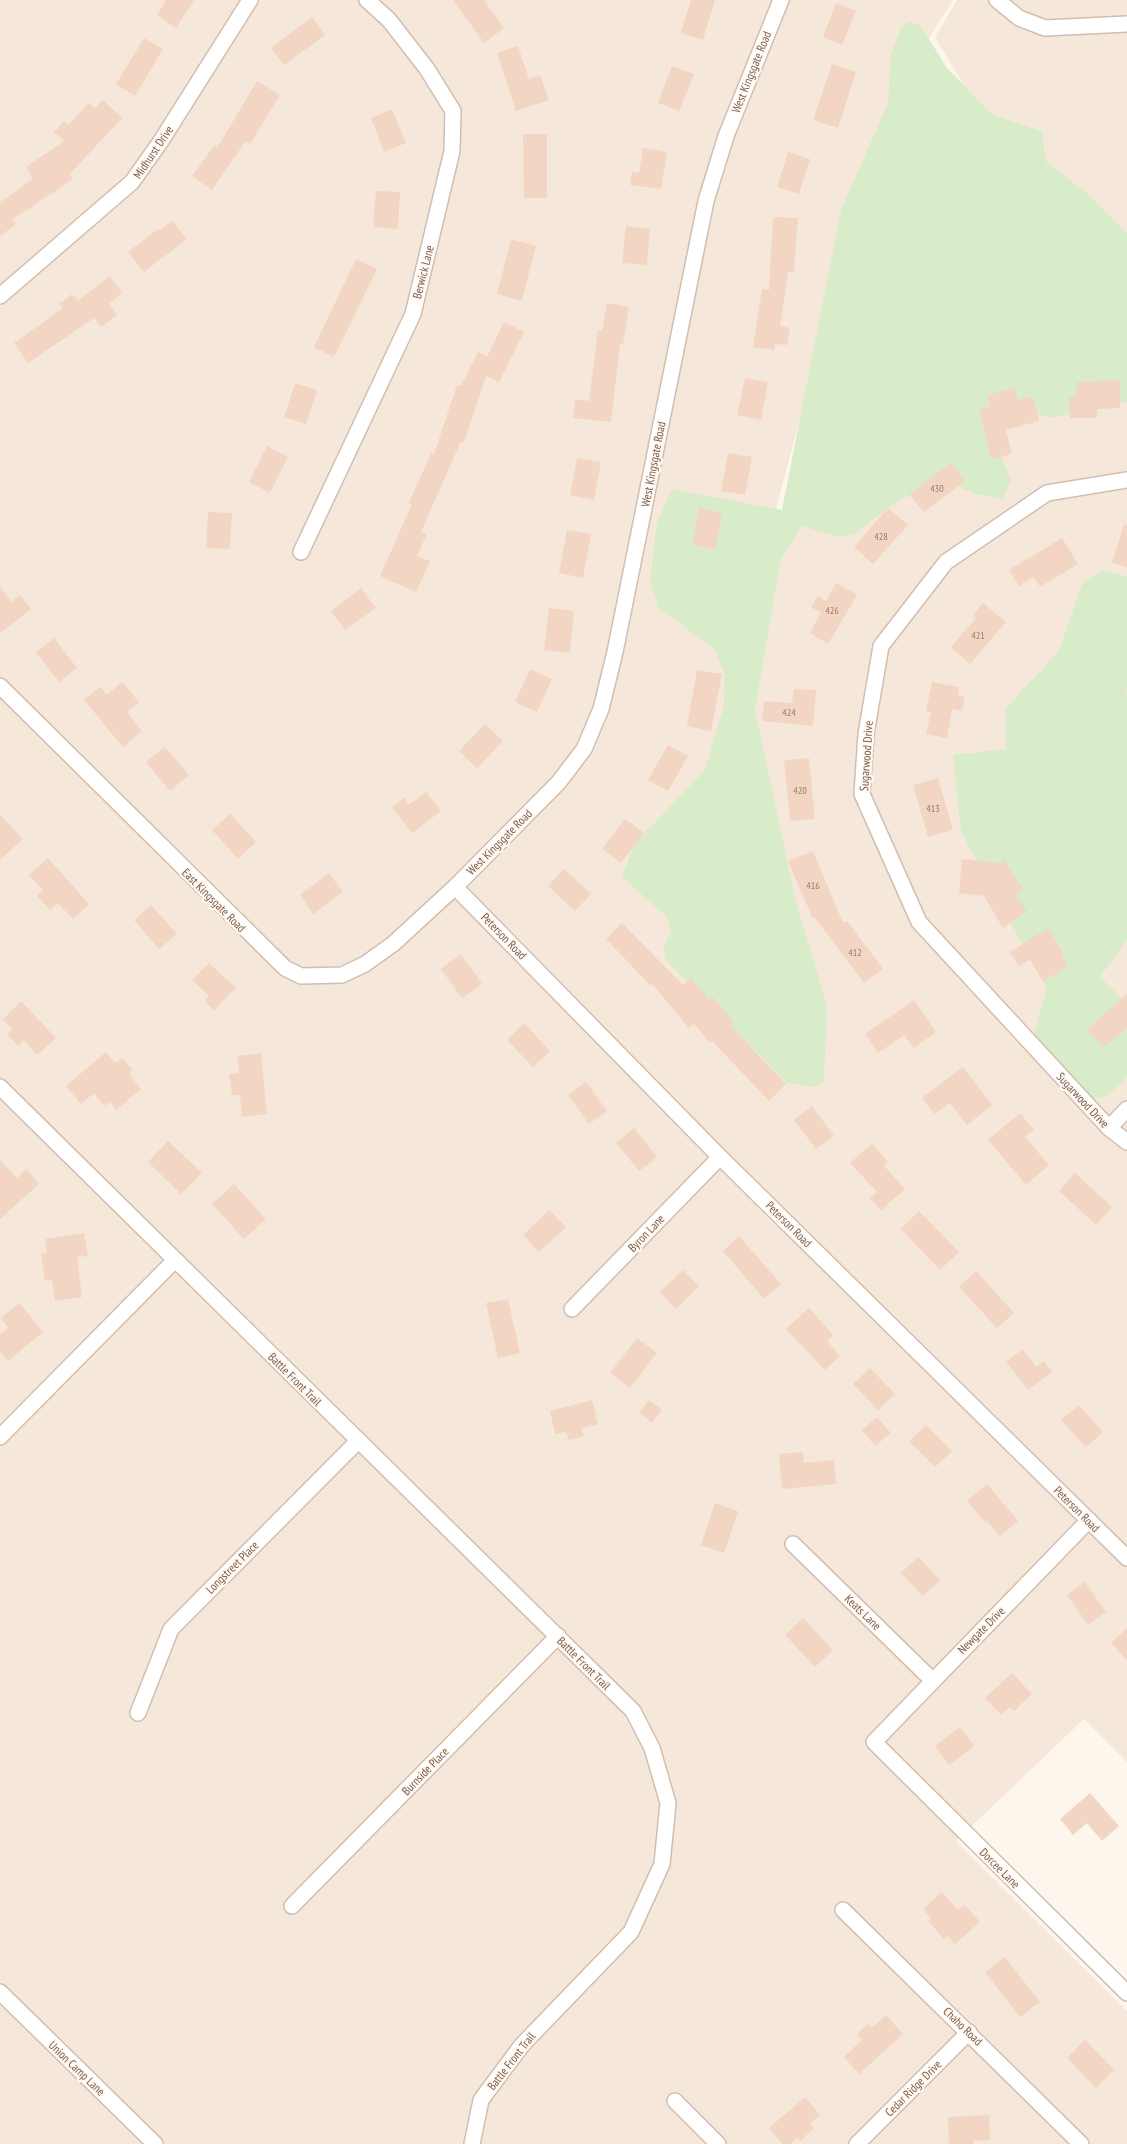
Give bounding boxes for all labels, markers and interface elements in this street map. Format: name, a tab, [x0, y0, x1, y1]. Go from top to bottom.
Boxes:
street label: West Kingsgate Road	[728, 29, 774, 115]
street label: Midhurst Drive	[130, 123, 176, 181]
street label: Berwick Lane	[409, 244, 437, 300]
street label: West Kingsgate Road	[637, 420, 669, 508]
house number: 430	[930, 482, 944, 495]
house number: 428	[874, 530, 888, 543]
house number: 426	[825, 604, 839, 617]
house number: 421	[971, 629, 985, 642]
house number: 424	[782, 706, 796, 719]
street label: Sugarwood Drive	[856, 720, 876, 792]
house number: 420	[793, 784, 807, 797]
house number: 413	[926, 802, 940, 815]
street label: West Kingsgate Road	[463, 806, 535, 878]
street label: East Kingsgate Road	[179, 865, 249, 935]
house number: 416	[806, 879, 820, 892]
street label: Peterson Road	[478, 910, 530, 962]
house number: 412	[848, 946, 862, 959]
street label: Sugarwood Drive	[1053, 1069, 1113, 1131]
street label: Peterson Road	[763, 1198, 815, 1250]
street label: Byron Lane	[625, 1211, 667, 1255]
street label: Battle Front Trail	[265, 1349, 325, 1409]
street label: Peterson Road	[1051, 1483, 1103, 1535]
street label: Longstreet Place	[203, 1537, 262, 1596]
street label: Keats Lane	[842, 1591, 884, 1633]
street label: Newgate Drive	[954, 1603, 1008, 1657]
street label: Battle Front Trail	[554, 1633, 614, 1693]
street label: Burnside Place	[398, 1744, 452, 1798]
street label: Dorcee Lane	[977, 1845, 1023, 1891]
street label: Chaho Road	[940, 2004, 986, 2048]
street label: Battle Front Trail	[484, 2029, 538, 2093]
street label: Union Camp Lane	[46, 2037, 108, 2099]
street label: Cedar Ridge Drive	[882, 2057, 944, 2119]

